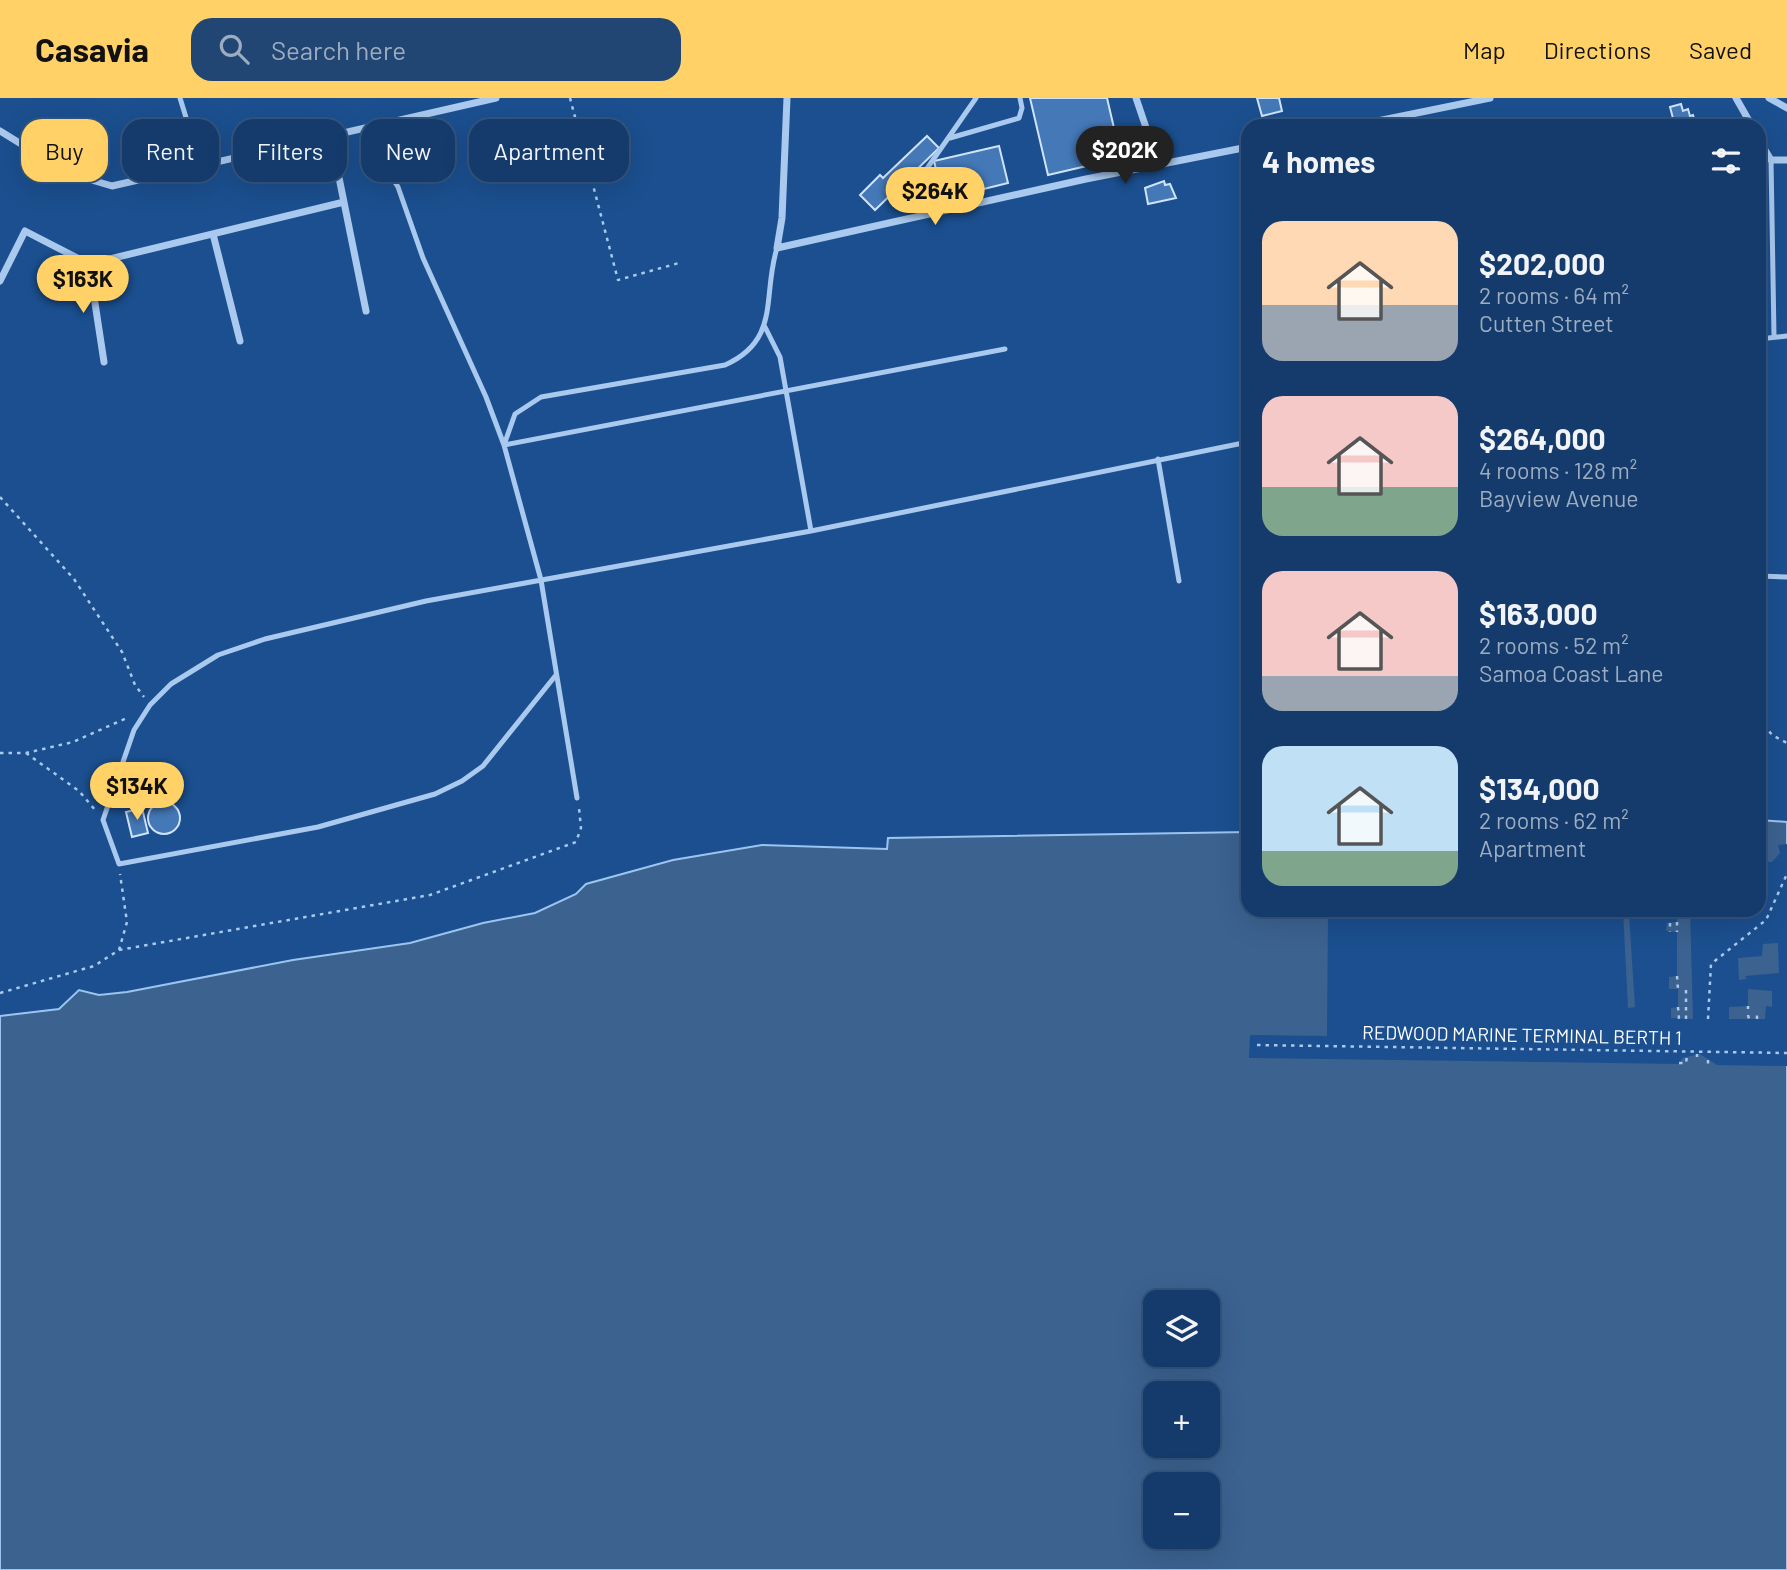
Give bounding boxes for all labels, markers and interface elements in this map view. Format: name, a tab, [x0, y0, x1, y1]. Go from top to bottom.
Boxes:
search box	[191, 18, 681, 81]
text: Casavia	[35, 29, 149, 69]
icon: search	[215, 30, 253, 68]
text: Search here	[271, 34, 406, 65]
text: Map	[1463, 35, 1506, 64]
text: Directions	[1544, 35, 1651, 64]
text: Saved	[1689, 35, 1752, 64]
chip: Buy	[21, 119, 108, 182]
chip: Rent	[122, 119, 219, 182]
chip: Filters	[233, 119, 347, 182]
chip: New	[361, 119, 455, 182]
chip: Apartment	[469, 119, 629, 182]
pin: $202K	[1076, 126, 1174, 186]
text: $202K	[1092, 135, 1158, 163]
icon: filters	[1707, 142, 1745, 180]
text: 4 homes	[1262, 143, 1375, 179]
pin: $264K	[886, 167, 984, 227]
text: $264K	[902, 176, 968, 204]
text: $202,000	[1479, 245, 1605, 281]
icon: home	[1318, 249, 1402, 333]
pin: $163K	[34, 256, 132, 315]
text: $163K	[53, 264, 113, 292]
text: 2 rooms · 64 m²	[1479, 281, 1629, 309]
text: Cutten Street	[1479, 309, 1614, 337]
text: $264,000	[1479, 420, 1606, 456]
icon: home	[1318, 424, 1402, 508]
text: 4 rooms · 128 m²	[1479, 456, 1637, 484]
text: Bayview Avenue	[1479, 484, 1639, 512]
text: $163,000	[1479, 595, 1598, 631]
icon: home	[1318, 599, 1402, 683]
text: 2 rooms · 52 m²	[1479, 631, 1629, 659]
text: Samoa Coast Lane	[1479, 659, 1663, 687]
pin: $134K	[88, 762, 186, 822]
text: $134,000	[1479, 770, 1600, 806]
text: $134K	[106, 771, 168, 799]
icon: home	[1318, 774, 1402, 858]
text: 2 rooms · 62 m²	[1479, 806, 1629, 834]
text: Apartment	[1479, 834, 1586, 862]
street label: REDWOOD MARINE TERMINAL BERTH 1	[1362, 1020, 1682, 1049]
map controls	[1143, 1290, 1220, 1549]
button: layers	[1143, 1290, 1220, 1367]
button: +	[1143, 1381, 1220, 1458]
button: −	[1143, 1472, 1220, 1549]

